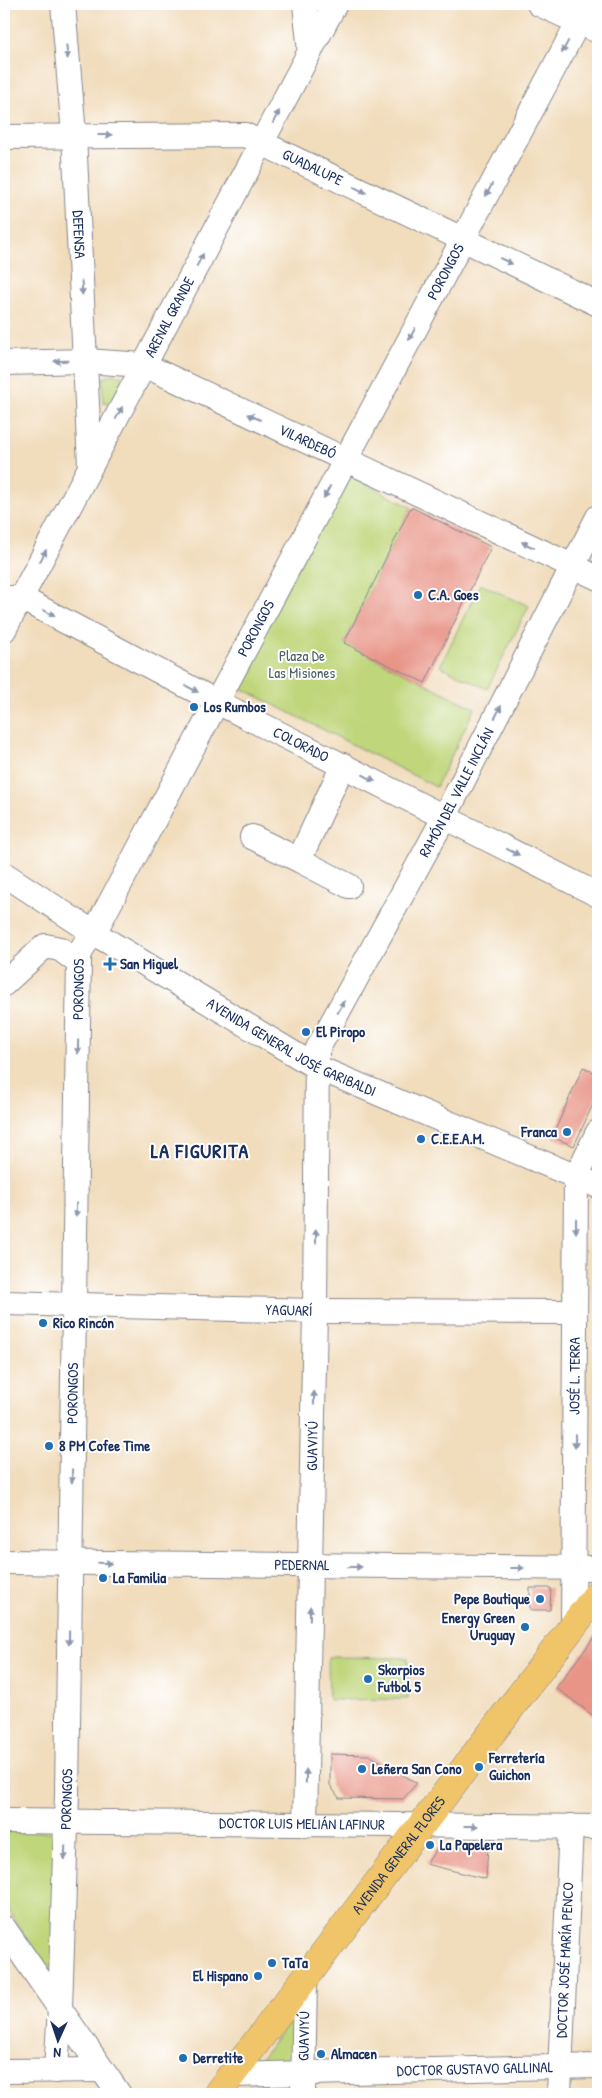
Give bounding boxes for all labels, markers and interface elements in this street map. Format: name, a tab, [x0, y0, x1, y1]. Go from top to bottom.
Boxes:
one-way arrow	[561, 40, 569, 54]
one-way arrow	[63, 45, 71, 61]
one-way arrow	[271, 110, 280, 123]
one-way arrow	[97, 131, 113, 139]
street label: GUADALUPE	[279, 143, 347, 191]
one-way arrow	[485, 183, 493, 198]
one-way arrow	[353, 186, 367, 194]
street label: DEFENSA	[68, 210, 91, 260]
street label: PORONGOS	[422, 239, 469, 303]
one-way arrow	[196, 253, 204, 268]
one-way arrow	[499, 257, 513, 265]
street label: ARENAL GRANDE	[139, 273, 199, 361]
one-way arrow	[79, 281, 87, 297]
one-way arrow	[408, 326, 416, 341]
one-way arrow	[52, 358, 68, 366]
one-way arrow	[115, 406, 123, 420]
one-way arrow	[247, 413, 261, 421]
street label: VILARDEBÓ	[276, 419, 340, 464]
one-way arrow	[323, 485, 331, 500]
one-way arrow	[521, 541, 535, 549]
one-way arrow	[39, 549, 47, 564]
place label: C.A. Goes	[428, 584, 479, 605]
marker: C.A. Goes	[412, 589, 424, 601]
street label: PORONGOS	[232, 596, 279, 660]
one-way arrow	[42, 609, 56, 617]
park label: Plaza De Las Misiones	[269, 645, 336, 683]
one-way arrow	[185, 685, 200, 693]
place label: Los Rumbos	[204, 696, 266, 717]
marker: Los Rumbos	[188, 701, 200, 713]
one-way arrow	[494, 705, 502, 719]
street label: COLORADO	[270, 721, 333, 767]
street label: RAMÓN DEL VALLE INCLÁN	[414, 724, 499, 861]
one-way arrow	[362, 774, 375, 783]
one-way arrow	[506, 848, 520, 856]
place label: San Miguel	[120, 953, 179, 975]
street label: PORONGOS	[67, 958, 89, 1020]
marker: San Miguel	[104, 958, 116, 970]
street label: AVENIDA GENERAL JOSÉ GARIBALDI	[203, 992, 380, 1101]
one-way arrow	[336, 1000, 345, 1014]
place label: El Piropo	[316, 1021, 365, 1043]
marker: El Piropo	[300, 1026, 312, 1038]
one-way arrow	[73, 1040, 81, 1056]
place label: Franca	[520, 1121, 557, 1142]
marker: Franca	[561, 1126, 573, 1138]
place label: C.E.E.A.M.	[431, 1128, 485, 1149]
marker: C.E.E.A.M.	[415, 1133, 427, 1145]
district label: LA FIGURITA	[151, 1137, 249, 1164]
one-way arrow	[71, 1202, 79, 1218]
one-way arrow	[572, 1218, 580, 1234]
one-way arrow	[312, 1228, 320, 1244]
street label: YAGUARÍ	[265, 1299, 313, 1321]
place label: Rico Rincón	[53, 1312, 114, 1333]
marker: Rico Rincón	[37, 1317, 49, 1329]
street label: JOSÉ L. TERRA	[563, 1336, 585, 1415]
street label: PORONGOS	[61, 1362, 83, 1424]
one-way arrow	[310, 1390, 318, 1406]
street label: GUAVIYÚ	[301, 1421, 323, 1471]
one-way arrow	[570, 1433, 578, 1449]
place label: 8 PM Cofee Time	[59, 1435, 150, 1456]
marker: 8 PM Cofee Time	[43, 1440, 55, 1452]
one-way arrow	[67, 1468, 75, 1484]
street label: PEDERNAL	[274, 1554, 330, 1575]
one-way arrow	[97, 1559, 113, 1567]
one-way arrow	[347, 1563, 363, 1571]
one-way arrow	[510, 1564, 526, 1572]
place label: La Familia	[113, 1567, 166, 1588]
marker: La Familia	[97, 1572, 109, 1584]
place label: Pepe Boutique	[454, 1588, 530, 1610]
marker: Pepe Boutique	[534, 1593, 546, 1605]
one-way arrow	[306, 1605, 314, 1621]
place label: Energy Green Uruguay	[442, 1607, 516, 1646]
marker: Energy Green Uruguay	[519, 1621, 531, 1633]
one-way arrow	[65, 1630, 73, 1646]
place label: Skorpios Futbol 5	[377, 1659, 425, 1697]
marker: Skorpios Futbol 5	[362, 1673, 374, 1685]
place label: Ferretería Guichon	[488, 1747, 544, 1785]
place label: Leñera San Cono	[372, 1758, 462, 1779]
marker: Ferretería Guichon	[473, 1761, 485, 1773]
marker: Leñera San Cono	[356, 1763, 368, 1775]
street label: PORONGOS	[55, 1768, 77, 1830]
one-way arrow	[302, 1768, 310, 1784]
street label: AVENIDA GENERAL FLORES	[346, 1791, 450, 1918]
street label: DOCTOR LUIS MELIÁN LAFINUR	[219, 1812, 385, 1835]
one-way arrow	[463, 1822, 479, 1830]
place label: La Papelera	[440, 1834, 502, 1856]
marker: La Papelera	[424, 1839, 436, 1851]
one-way arrow	[61, 1845, 69, 1861]
street label: DOCTOR JOSÉ MARÍA PENCO	[551, 1882, 578, 2039]
place label: TaTa	[281, 1952, 308, 1973]
marker: TaTa	[266, 1957, 278, 1969]
place label: El Hispano	[193, 1965, 248, 1987]
marker: El Hispano	[252, 1970, 264, 1982]
street label: GUAVIYÚ	[293, 2011, 314, 2061]
north arrow	[32, 2016, 82, 2066]
place label: Almacen	[331, 2043, 377, 2064]
text: N	[53, 2044, 62, 2063]
place label: Derretite	[193, 2047, 243, 2068]
marker: Almacen	[315, 2048, 327, 2060]
marker: Derretite	[177, 2052, 189, 2064]
street label: DOCTOR GUSTAVO GALLINAL	[396, 2056, 554, 2081]

